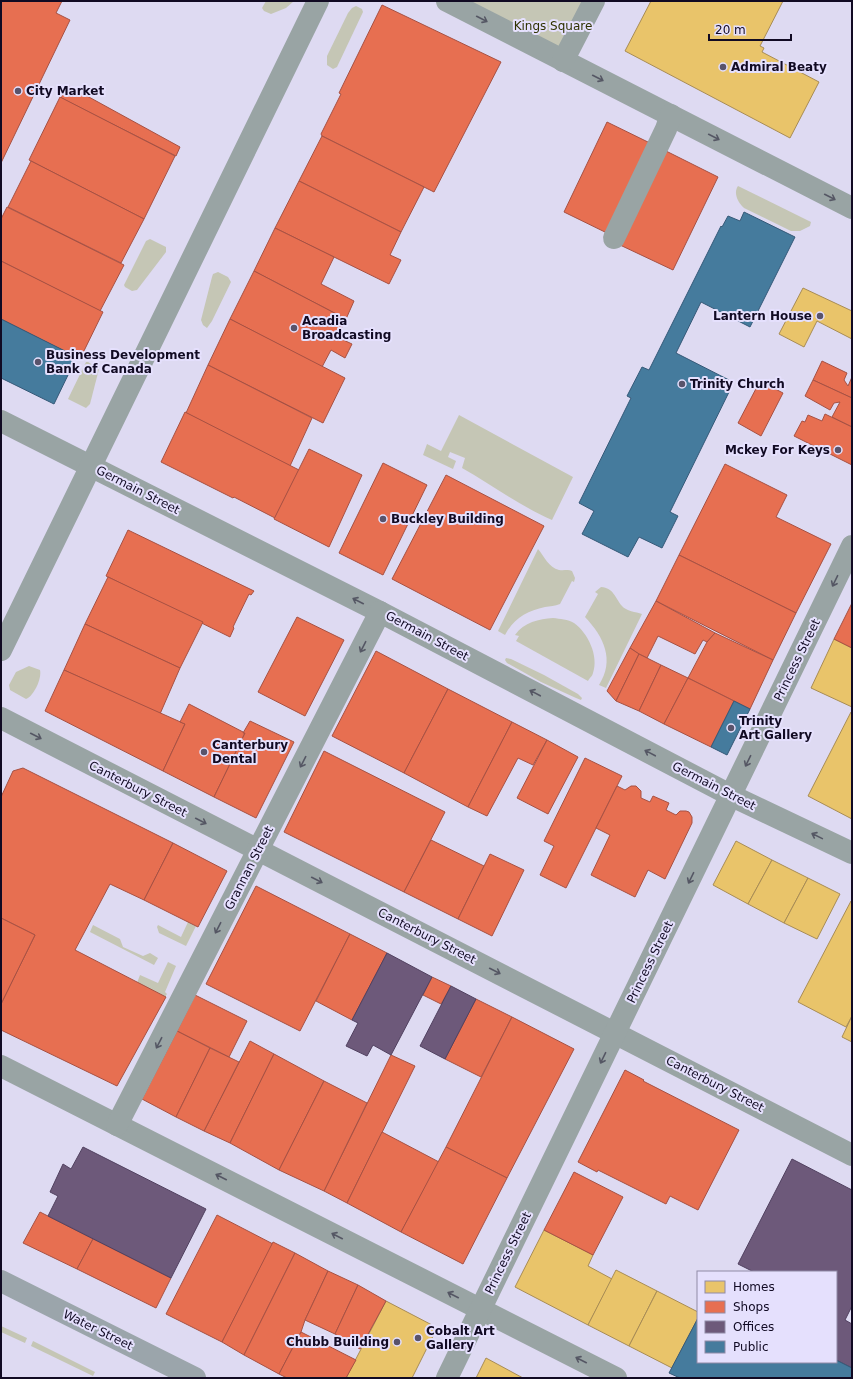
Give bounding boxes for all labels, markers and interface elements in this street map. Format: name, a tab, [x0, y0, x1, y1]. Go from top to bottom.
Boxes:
one-way arrow	[475, 16, 487, 23]
scale bar	[709, 16, 791, 42]
park label: Kings Square	[514, 19, 592, 33]
text: 20 m	[715, 23, 746, 37]
place label: Admiral Beaty	[731, 60, 827, 74]
marker: Admiral Beaty	[718, 62, 728, 72]
one-way arrow	[592, 75, 604, 82]
place label: City Market	[26, 84, 104, 98]
marker: City Market	[13, 86, 23, 96]
one-way arrow	[708, 134, 720, 141]
one-way arrow	[824, 193, 836, 201]
place label: Lantern House	[713, 309, 812, 323]
marker: Lantern House	[815, 311, 825, 321]
place label: Acadia Broadcasting	[302, 314, 391, 342]
marker: Acadia Broadcasting	[289, 323, 299, 333]
place label: Business Development Bank of Canada	[46, 348, 200, 376]
marker: Business Development Bank of Canada	[33, 357, 43, 367]
place label: Trinity Church	[690, 377, 785, 391]
marker: Trinity Church	[677, 379, 687, 389]
place label: Mckey For Keys	[725, 443, 830, 457]
marker: Mckey For Keys	[833, 445, 843, 455]
street label: Germain Street	[94, 463, 182, 517]
place label: Buckley Building	[391, 512, 504, 526]
marker: Buckley Building	[378, 514, 388, 524]
one-way arrow	[831, 575, 838, 587]
one-way arrow	[352, 596, 364, 604]
street label: Germain Street	[383, 608, 471, 664]
street label: Princess Street	[771, 616, 823, 703]
one-way arrow	[358, 640, 366, 652]
one-way arrow	[529, 689, 541, 697]
place label: Trinity Art Gallery	[739, 714, 812, 742]
marker: Trinity Art Gallery	[726, 723, 736, 733]
one-way arrow	[29, 733, 41, 740]
place label: Canterbury Dental	[212, 738, 288, 766]
marker: Canterbury Dental	[199, 747, 209, 757]
one-way arrow	[645, 749, 657, 757]
one-way arrow	[744, 755, 751, 767]
one-way arrow	[299, 756, 307, 768]
street label: Canterbury Street	[87, 758, 190, 820]
street label: Germain Street	[670, 759, 758, 813]
one-way arrow	[195, 818, 207, 825]
street label: Grannan Street	[222, 824, 276, 912]
one-way arrow	[811, 832, 823, 840]
one-way arrow	[687, 872, 694, 884]
one-way arrow	[311, 877, 323, 884]
street label: Canterbury Street	[376, 905, 479, 967]
street label: Princess Street	[624, 918, 676, 1005]
one-way arrow	[214, 922, 222, 934]
one-way arrow	[489, 968, 501, 976]
one-way arrow	[155, 1037, 162, 1049]
one-way arrow	[599, 1051, 606, 1063]
street label: Canterbury Street	[664, 1053, 767, 1115]
one-way arrow	[215, 1173, 227, 1180]
street label: Princess Street	[482, 1209, 534, 1296]
one-way arrow	[331, 1232, 343, 1239]
legend	[697, 1271, 837, 1363]
text: Homes	[733, 1280, 775, 1294]
one-way arrow	[447, 1291, 459, 1298]
text: Shops	[733, 1300, 769, 1314]
street label: Water Street	[61, 1307, 135, 1353]
text: Offices	[733, 1320, 774, 1334]
place label: Cobalt Art Gallery	[426, 1324, 495, 1352]
marker: Cobalt Art Gallery	[413, 1333, 423, 1343]
place label: Chubb Building	[286, 1335, 389, 1349]
marker: Chubb Building	[392, 1337, 402, 1347]
text: Public	[733, 1340, 769, 1354]
one-way arrow	[575, 1356, 587, 1363]

